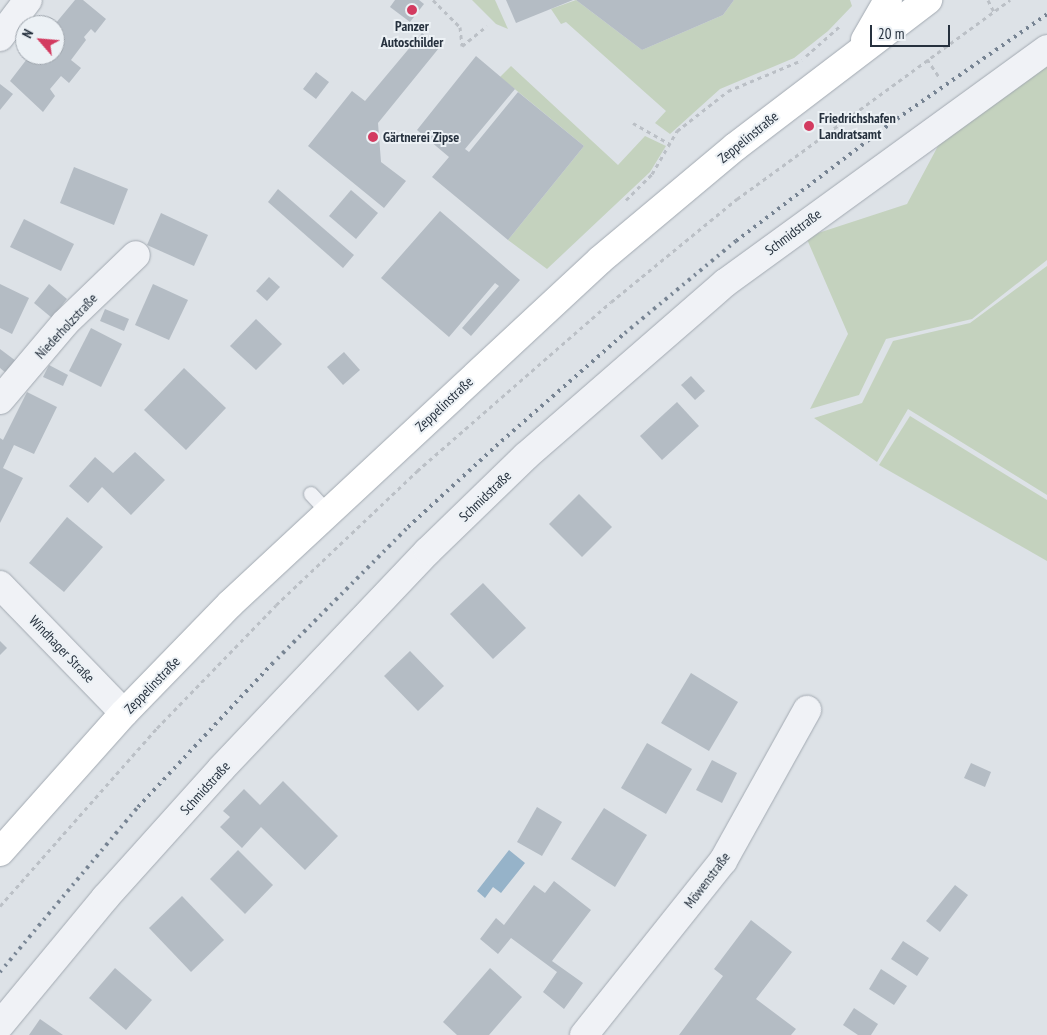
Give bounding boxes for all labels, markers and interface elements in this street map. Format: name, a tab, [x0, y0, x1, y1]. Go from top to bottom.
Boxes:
marker: Panzer Autoschilder	[406, 4, 418, 16]
north arrow	[15, 15, 65, 65]
scale bar	[872, 15, 952, 47]
place label: Panzer Autoschilder	[381, 18, 443, 50]
text: 20 m	[878, 24, 904, 43]
text: N	[18, 26, 37, 41]
street label: Zeppelinstraße	[715, 108, 781, 166]
place label: Friedrichshafen Landratsamt	[819, 110, 896, 142]
marker: Friedrichshafen Landratsamt	[803, 120, 815, 132]
place label: Gärtnerei Zipse	[383, 129, 459, 145]
marker: Gärtnerei Zipse	[367, 131, 379, 143]
street label: Schmidstraße	[762, 205, 824, 259]
street label: Niederholzstraße	[31, 290, 101, 362]
street label: Zeppelinstraße	[412, 373, 476, 435]
street label: Schmidstraße	[455, 467, 515, 525]
street label: Windhager Straße	[26, 612, 98, 686]
street label: Zeppelinstraße	[121, 653, 183, 717]
street label: Schmidstraße	[177, 758, 233, 818]
street label: Möwenstraße	[681, 849, 733, 911]

